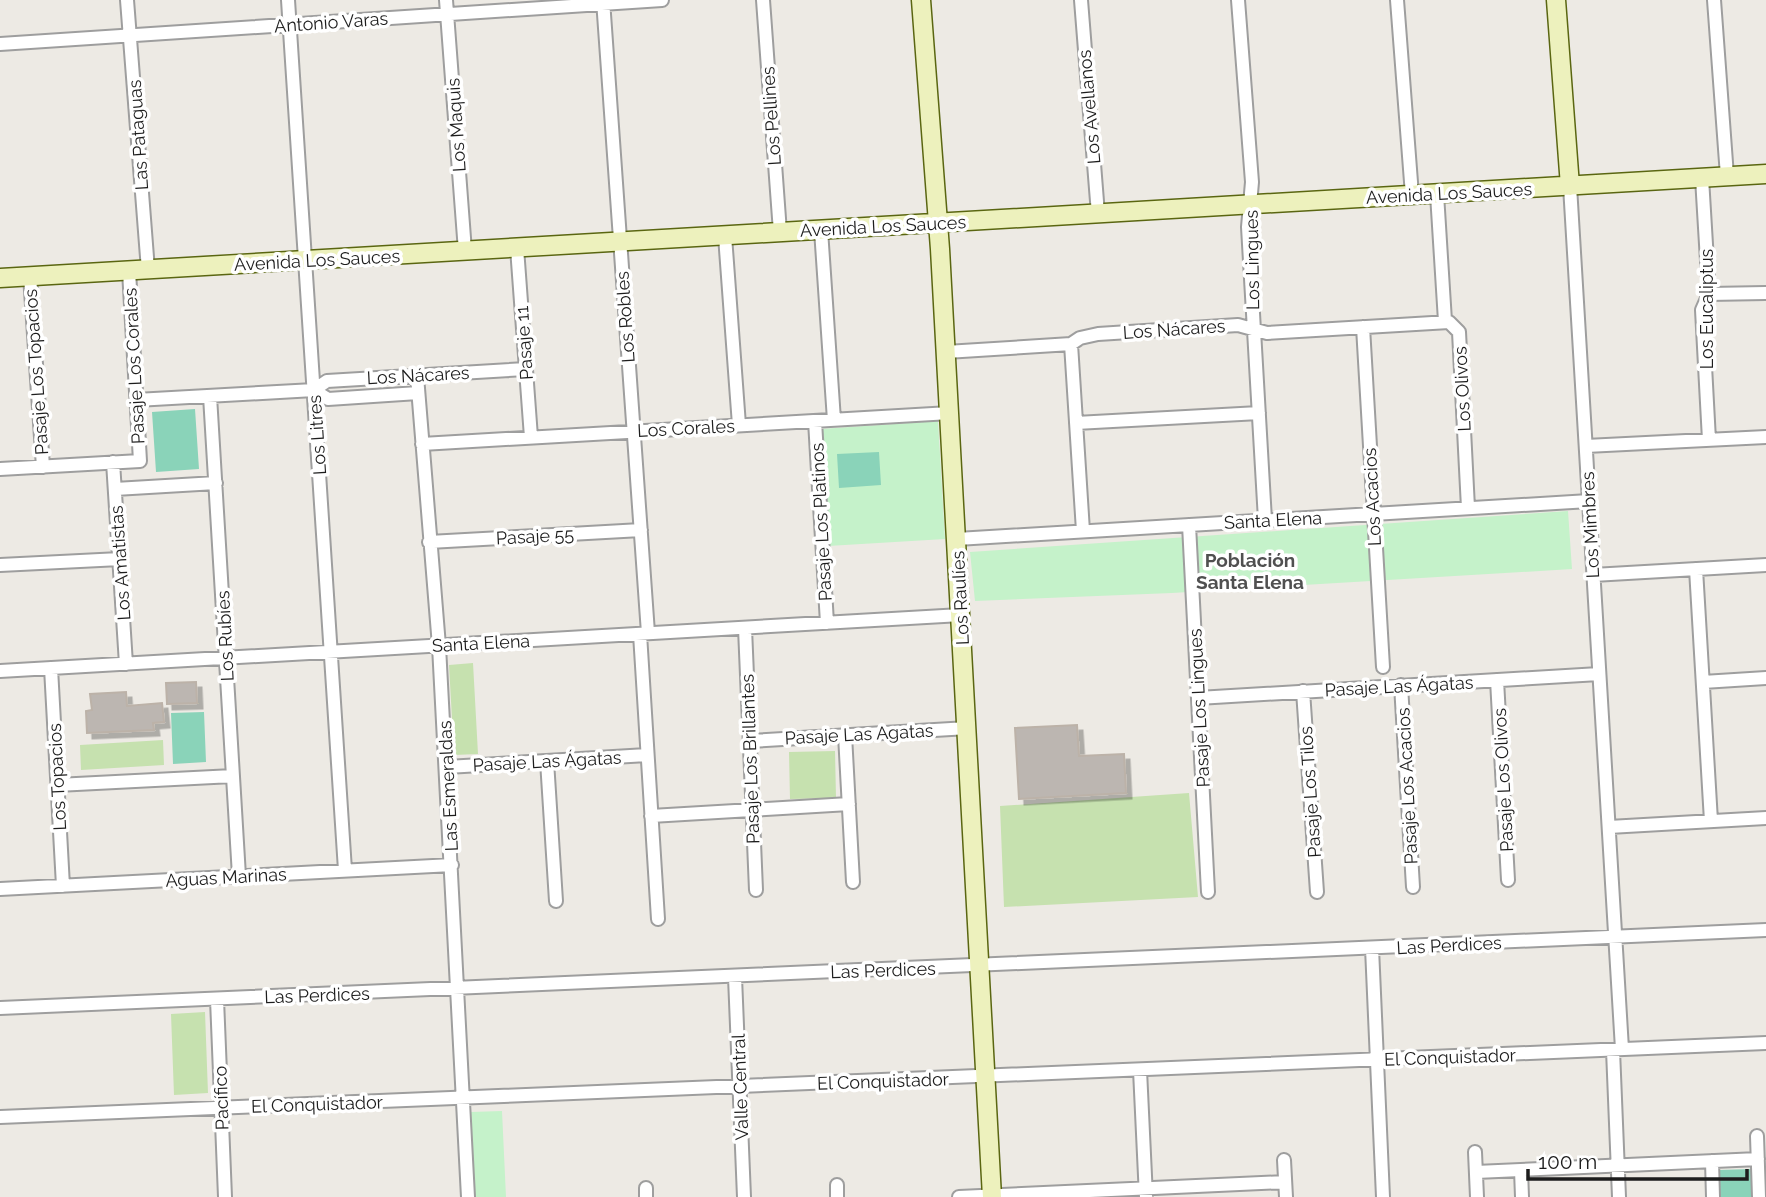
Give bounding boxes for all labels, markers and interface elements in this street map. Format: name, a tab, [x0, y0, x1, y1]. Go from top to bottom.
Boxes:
street label: Antonio Varas	[273, 8, 389, 36]
street label: Los Avellanos	[1074, 49, 1104, 165]
street label: Los Pellines	[757, 65, 785, 166]
street label: Los Maquis	[442, 77, 470, 173]
street label: Las Pataguas	[124, 79, 152, 191]
street label: Avenida Los Sauces	[1365, 178, 1533, 208]
street label: Los Lingues	[1241, 209, 1263, 310]
street label: Avenida Los Sauces	[799, 211, 967, 241]
street label: Avenida Los Sauces	[233, 245, 401, 275]
street label: Los Eucaliptus	[1696, 248, 1717, 369]
street label: Los Robles	[611, 270, 639, 363]
street label: Pasaje Los Corales	[119, 287, 149, 445]
street label: Pasaje Los Topacios	[20, 288, 52, 456]
street label: Pasaje 11	[511, 305, 537, 381]
street label: Los Nácares	[1122, 315, 1226, 343]
street label: Los Olivos	[1449, 346, 1475, 432]
street label: Los Nácares	[366, 362, 470, 388]
street label: Los Litres	[304, 394, 330, 476]
street label: Los Corales	[637, 415, 736, 441]
street label: Pasaje Los Platinos	[806, 442, 836, 602]
street label: Los Acacios	[1359, 447, 1385, 547]
street label: Los Mimbres	[1577, 471, 1603, 579]
street label: Los Amatistas	[105, 504, 134, 621]
street label: Santa Elena	[1223, 507, 1323, 533]
street label: Pasaje 55	[495, 523, 575, 549]
district label: Población Santa Elena	[1196, 549, 1304, 593]
street label: Los Raulíes	[947, 550, 973, 646]
street label: Los Rubíes	[212, 590, 238, 682]
street label: Pasaje Los Lingues	[1184, 628, 1214, 788]
street label: Santa Elena	[431, 630, 531, 656]
street label: Pasaje Las Ágatas	[1324, 671, 1474, 700]
street label: Pasaje Los Brillantes	[737, 673, 763, 844]
street label: Pasaje Los Acacios	[1392, 707, 1422, 865]
street label: Pasaje Los Olivos	[1489, 707, 1517, 852]
street label: Las Esmeraldas	[434, 720, 462, 852]
street label: Pasaje Las Agatas	[784, 720, 934, 748]
street label: Los Topacios	[44, 722, 70, 831]
street label: Pasaje Los Tilos	[1295, 725, 1325, 858]
street label: Pasaje Las Ágatas	[472, 746, 622, 775]
street label: Aguas Marinas	[165, 863, 288, 891]
street label: Las Perdices	[1396, 932, 1502, 958]
street label: Las Perdices	[830, 958, 936, 982]
street label: Las Perdices	[264, 983, 370, 1007]
street label: Valle Central	[728, 1033, 752, 1141]
street label: El Conquistador	[1384, 1044, 1517, 1070]
street label: Pacífico	[209, 1065, 233, 1130]
street label: El Conquistador	[817, 1068, 950, 1094]
street label: El Conquistador	[251, 1091, 384, 1117]
scale bar	[1528, 1138, 1747, 1182]
text: 100 m	[1538, 1149, 1597, 1174]

